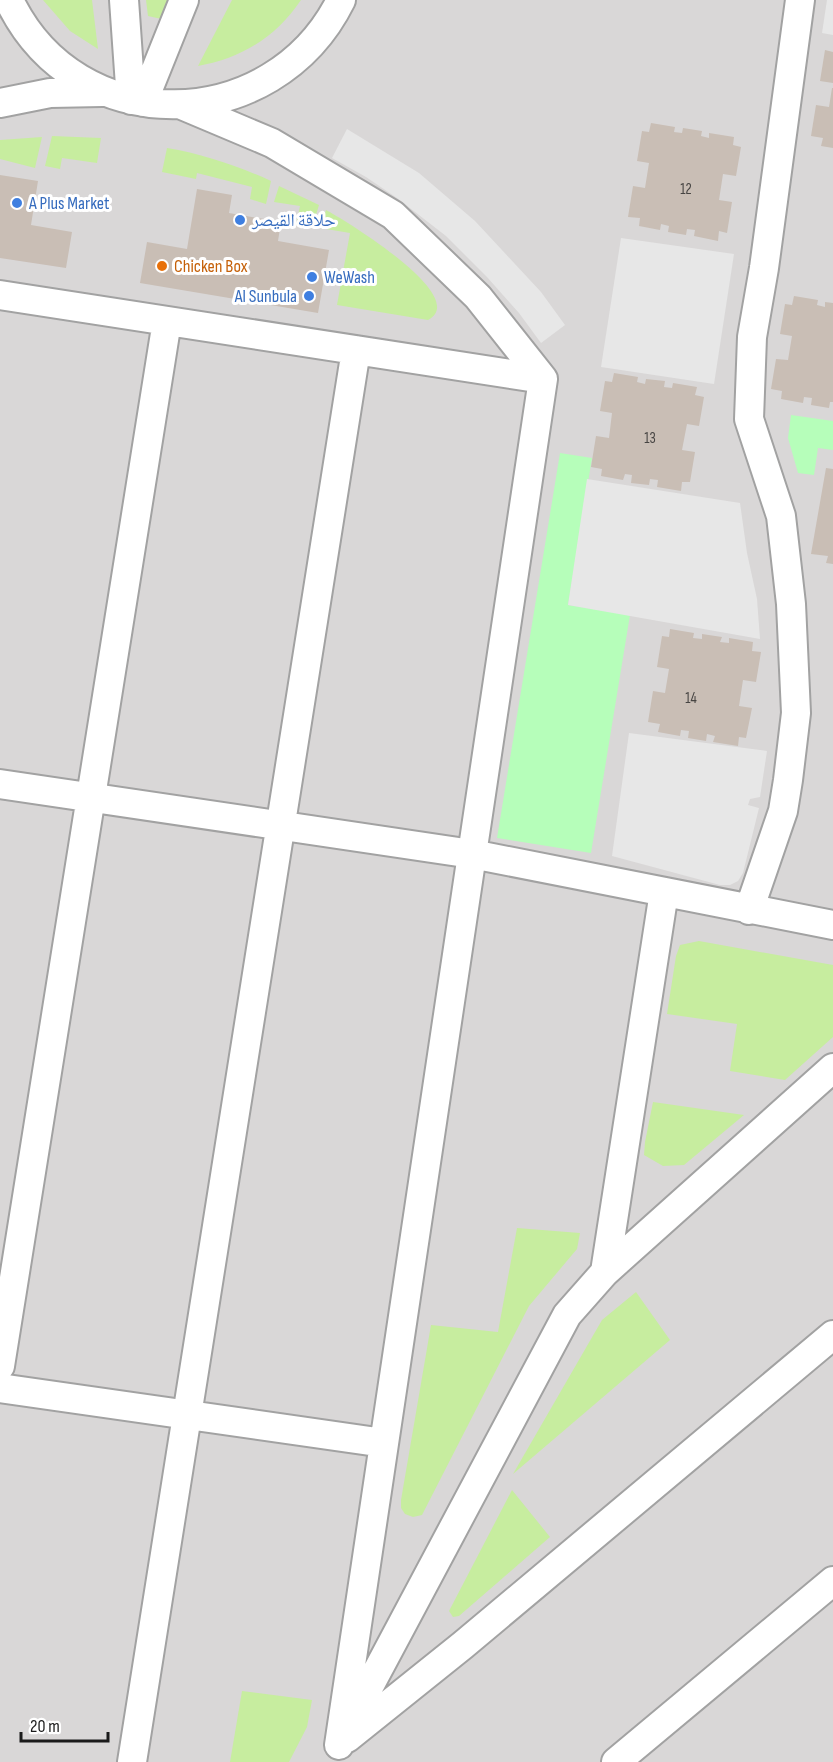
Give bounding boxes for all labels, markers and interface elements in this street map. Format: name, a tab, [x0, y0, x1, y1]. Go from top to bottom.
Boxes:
house number: 12	[680, 180, 692, 199]
place label: A Plus Market	[28, 193, 110, 214]
marker: A Plus Market	[10, 196, 24, 210]
place label: حلاقة القيصر	[251, 210, 336, 231]
marker: حلاقة القيصر	[233, 213, 247, 227]
place label: Chicken Box	[174, 256, 248, 277]
marker: Chicken Box	[155, 259, 169, 273]
place label: WeWash	[324, 267, 375, 288]
marker: WeWash	[305, 270, 319, 284]
place label: Al Sunbula	[234, 286, 297, 307]
marker: Al Sunbula	[302, 289, 316, 303]
house number: 13	[644, 429, 656, 448]
house number: 14	[685, 689, 697, 708]
scale bar	[21, 1705, 108, 1743]
text: 20 m	[30, 1716, 60, 1737]

